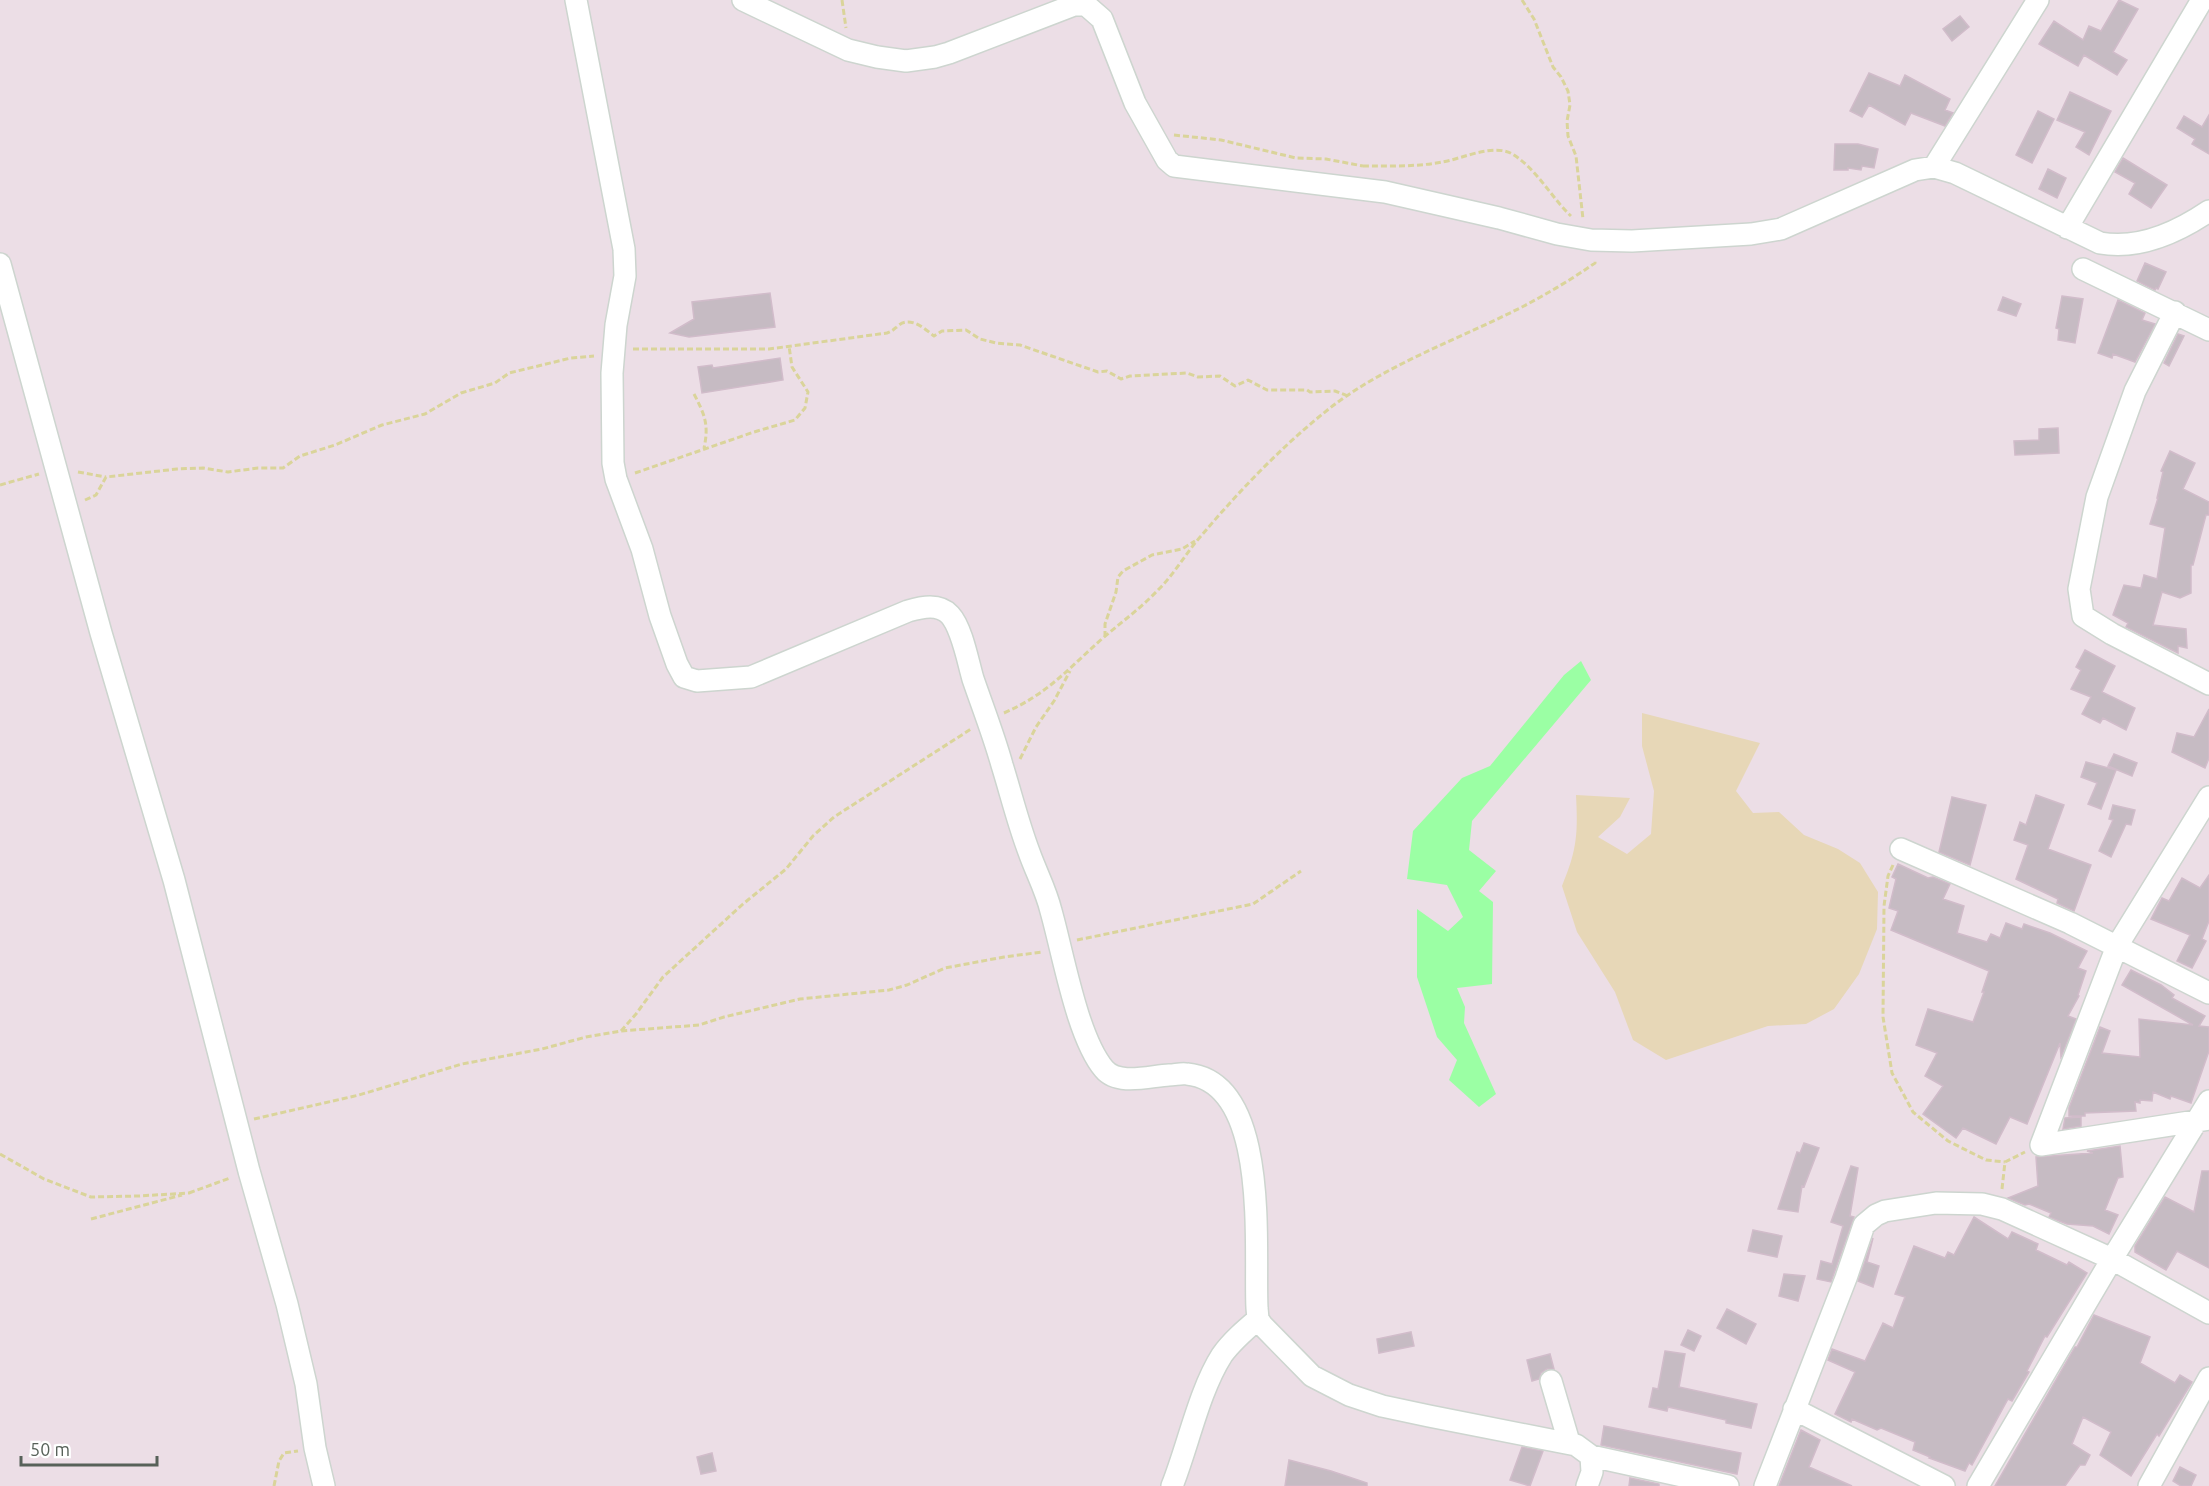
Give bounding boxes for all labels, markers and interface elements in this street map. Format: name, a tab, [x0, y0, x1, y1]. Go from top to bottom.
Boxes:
scale bar	[21, 1429, 158, 1467]
text: 50 m	[30, 1439, 70, 1459]

